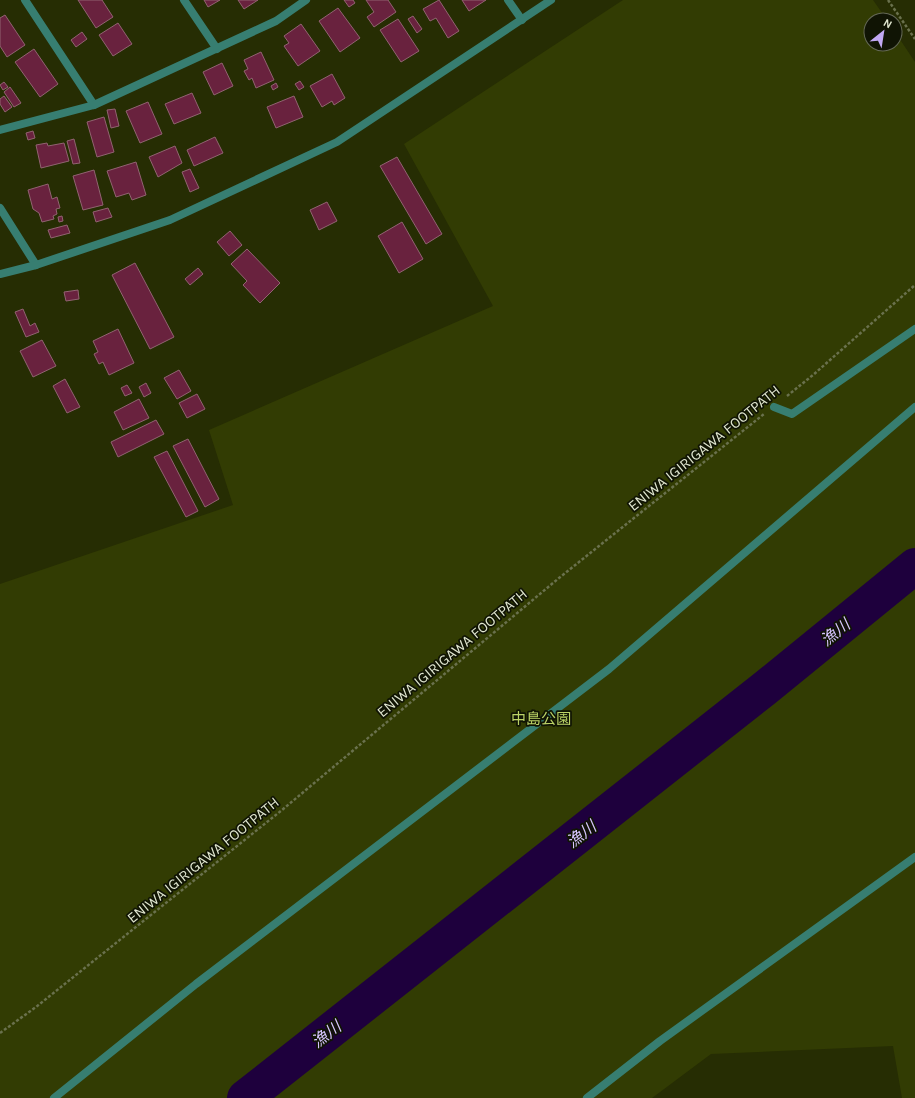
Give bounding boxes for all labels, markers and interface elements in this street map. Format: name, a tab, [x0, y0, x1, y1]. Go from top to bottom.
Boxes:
north arrow	[863, 12, 903, 52]
text: N	[881, 16, 894, 31]
street label: ENIWA IGIRIGAWA FOOTPATH	[624, 381, 784, 515]
street label: ENIWA IGIRIGAWA FOOTPATH	[373, 585, 531, 721]
water label: 漁川	[817, 614, 855, 650]
park label: 中島公園	[511, 710, 571, 728]
street label: ENIWA IGIRIGAWA FOOTPATH	[123, 793, 283, 927]
water label: 漁川	[563, 816, 601, 852]
water label: 漁川	[308, 1016, 346, 1052]

